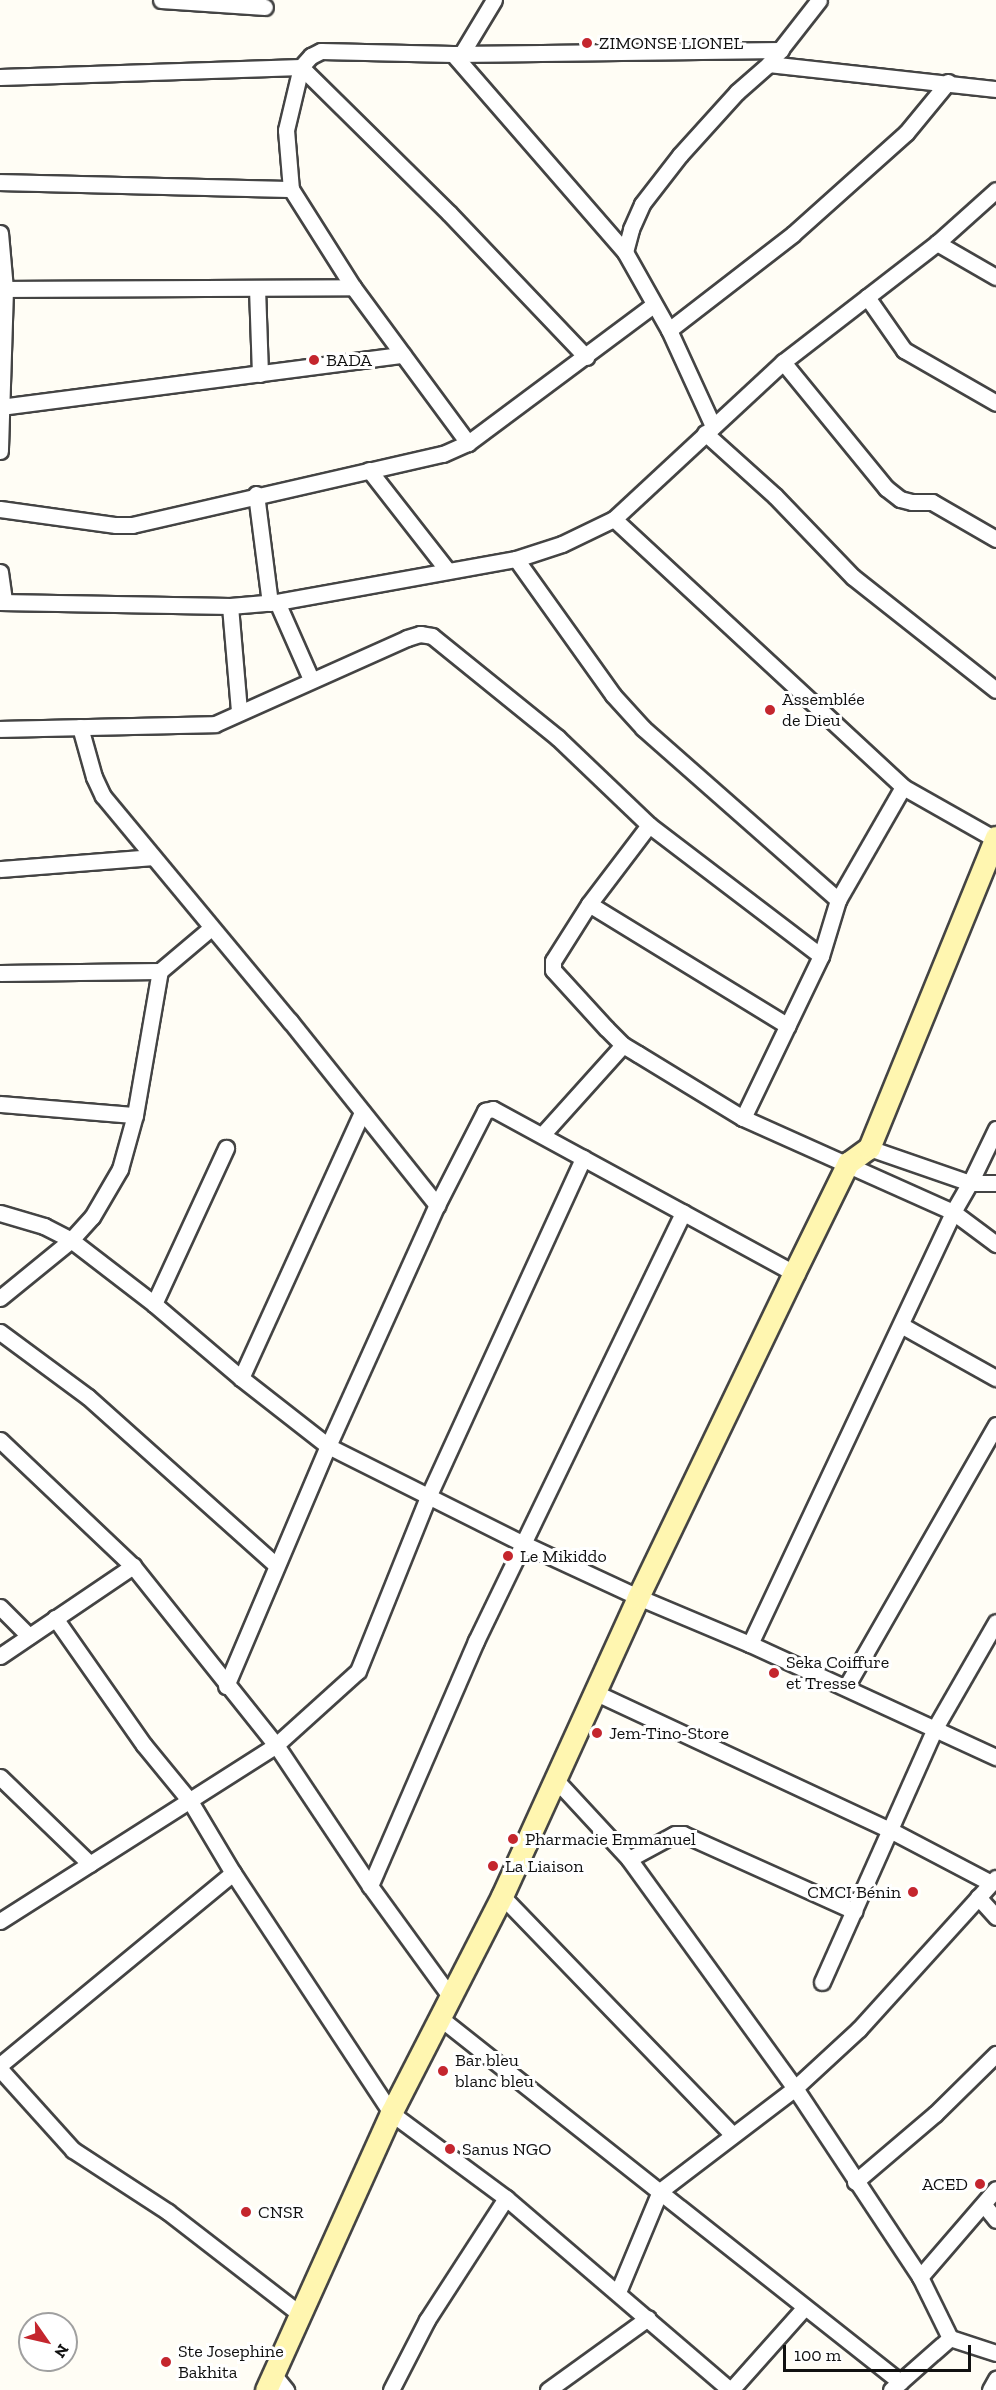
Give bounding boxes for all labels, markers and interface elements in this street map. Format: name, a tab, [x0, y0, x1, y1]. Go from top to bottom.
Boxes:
place label: ZIMONSE LIONEL	[599, 32, 743, 54]
marker: ZIMONSE LIONEL	[580, 36, 594, 50]
place label: BADA	[326, 349, 372, 371]
marker: BADA	[307, 353, 321, 367]
place label: Assemblée de Dieu	[782, 689, 865, 732]
marker: Assemblée de Dieu	[763, 703, 777, 717]
place label: Le Mikiddo	[520, 1545, 607, 1567]
marker: Le Mikiddo	[501, 1549, 515, 1563]
place label: Seka Coiffure et Tresse	[786, 1652, 889, 1694]
marker: Seka Coiffure et Tresse	[767, 1666, 781, 1680]
place label: Jem-Tino-Store	[609, 1722, 729, 1744]
marker: Jem-Tino-Store	[590, 1726, 604, 1740]
place label: Pharmacie Emmanuel	[525, 1828, 696, 1850]
marker: Pharmacie Emmanuel	[506, 1832, 520, 1846]
place label: La Liaison	[505, 1855, 584, 1877]
marker: La Liaison	[486, 1859, 500, 1873]
place label: CMCI Bénin	[807, 1881, 901, 1903]
marker: CMCI Bénin	[906, 1885, 920, 1899]
place label: Bar bleu blanc bleu	[455, 2050, 534, 2092]
marker: Bar bleu blanc bleu	[436, 2064, 450, 2078]
place label: Sanus NGO	[462, 2138, 551, 2160]
marker: Sanus NGO	[443, 2142, 457, 2156]
place label: ACED	[922, 2173, 968, 2195]
marker: ACED	[973, 2177, 987, 2191]
place label: CNSR	[258, 2201, 304, 2223]
marker: CNSR	[239, 2205, 253, 2219]
north arrow	[18, 2312, 78, 2372]
scale bar	[786, 2333, 974, 2371]
text: N	[50, 2341, 73, 2362]
place label: Ste Josephine Bakhita	[178, 2341, 284, 2384]
text: 100 m	[794, 2344, 841, 2366]
marker: Ste Josephine Bakhita	[159, 2355, 173, 2369]

